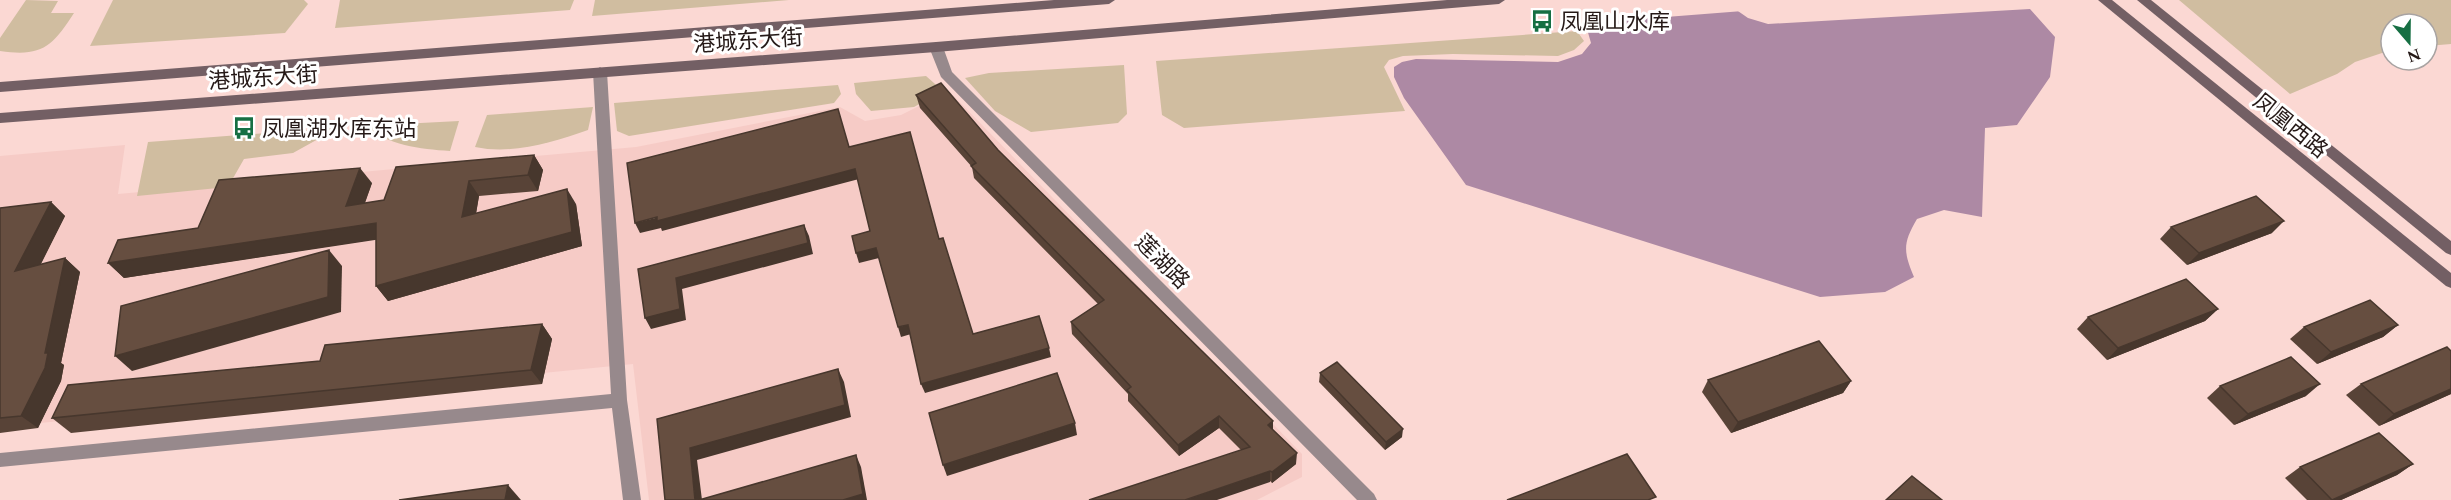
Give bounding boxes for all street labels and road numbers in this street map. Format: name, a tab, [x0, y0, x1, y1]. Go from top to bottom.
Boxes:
street label: 港城东大街	[692, 21, 804, 62]
street label: 港城东大街	[207, 58, 319, 99]
street label: 凤凰西路	[2245, 86, 2335, 167]
street label: 莲湖路	[1127, 227, 1197, 297]

